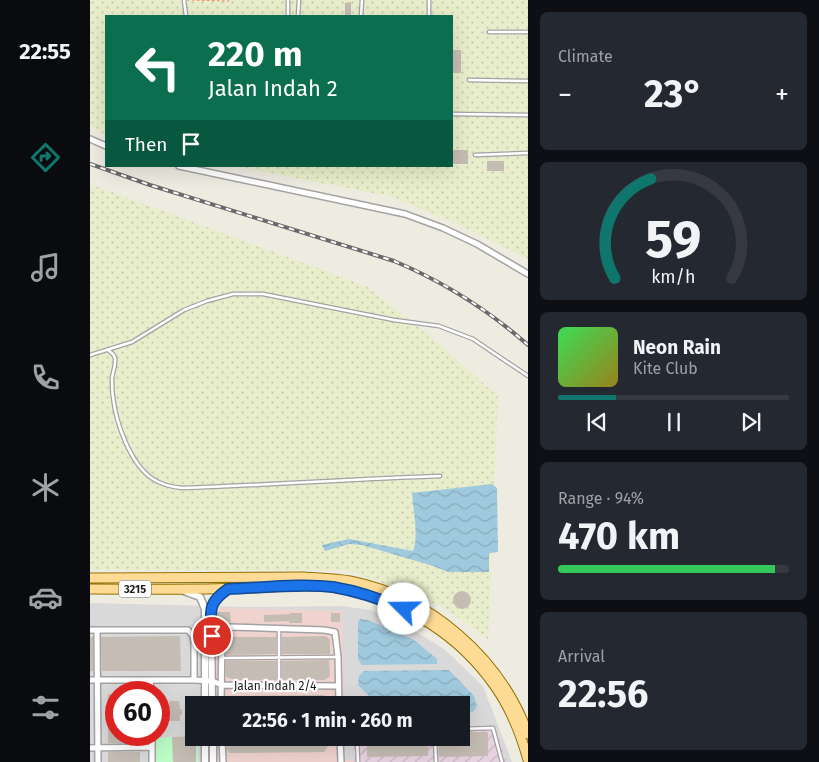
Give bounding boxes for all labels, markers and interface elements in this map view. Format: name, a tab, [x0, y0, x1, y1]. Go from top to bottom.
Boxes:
text: 220 m	[208, 33, 303, 75]
icon: left	[125, 35, 190, 100]
text: 22:55	[19, 38, 71, 65]
text: Climate	[558, 47, 613, 66]
text: 23°	[644, 71, 703, 117]
text: Jalan Indah 2	[208, 75, 338, 102]
text: −	[558, 78, 572, 111]
text: +	[775, 78, 789, 111]
icon: arrive	[177, 130, 205, 158]
text: Then	[125, 133, 167, 156]
icon: directions	[28, 140, 63, 175]
text: 59	[645, 208, 702, 271]
icon: music	[28, 250, 63, 285]
text: km/h	[651, 266, 696, 288]
text: Neon Rain	[633, 336, 721, 359]
text: Kite Club	[633, 359, 698, 378]
icon: phone	[28, 360, 63, 395]
icon: previous	[583, 408, 611, 436]
icon: pause	[660, 408, 688, 436]
icon: next	[737, 408, 765, 436]
icon: climate	[28, 470, 63, 505]
text: Range · 94%	[558, 489, 644, 508]
text: 470 km	[558, 513, 680, 559]
icon: car	[28, 580, 63, 615]
road number: 3215	[119, 580, 151, 598]
position arrow	[377, 582, 429, 634]
pin	[191, 615, 233, 657]
icon: arrive	[198, 622, 226, 650]
text: Arrival	[558, 647, 605, 666]
text: 22:56	[558, 671, 649, 717]
street label: Jalan Indah 2/4	[234, 679, 317, 693]
speed limit sign: 60	[105, 681, 170, 746]
icon: filters	[28, 690, 63, 725]
text: 22:56 · 1 min · 260 m	[242, 709, 413, 732]

